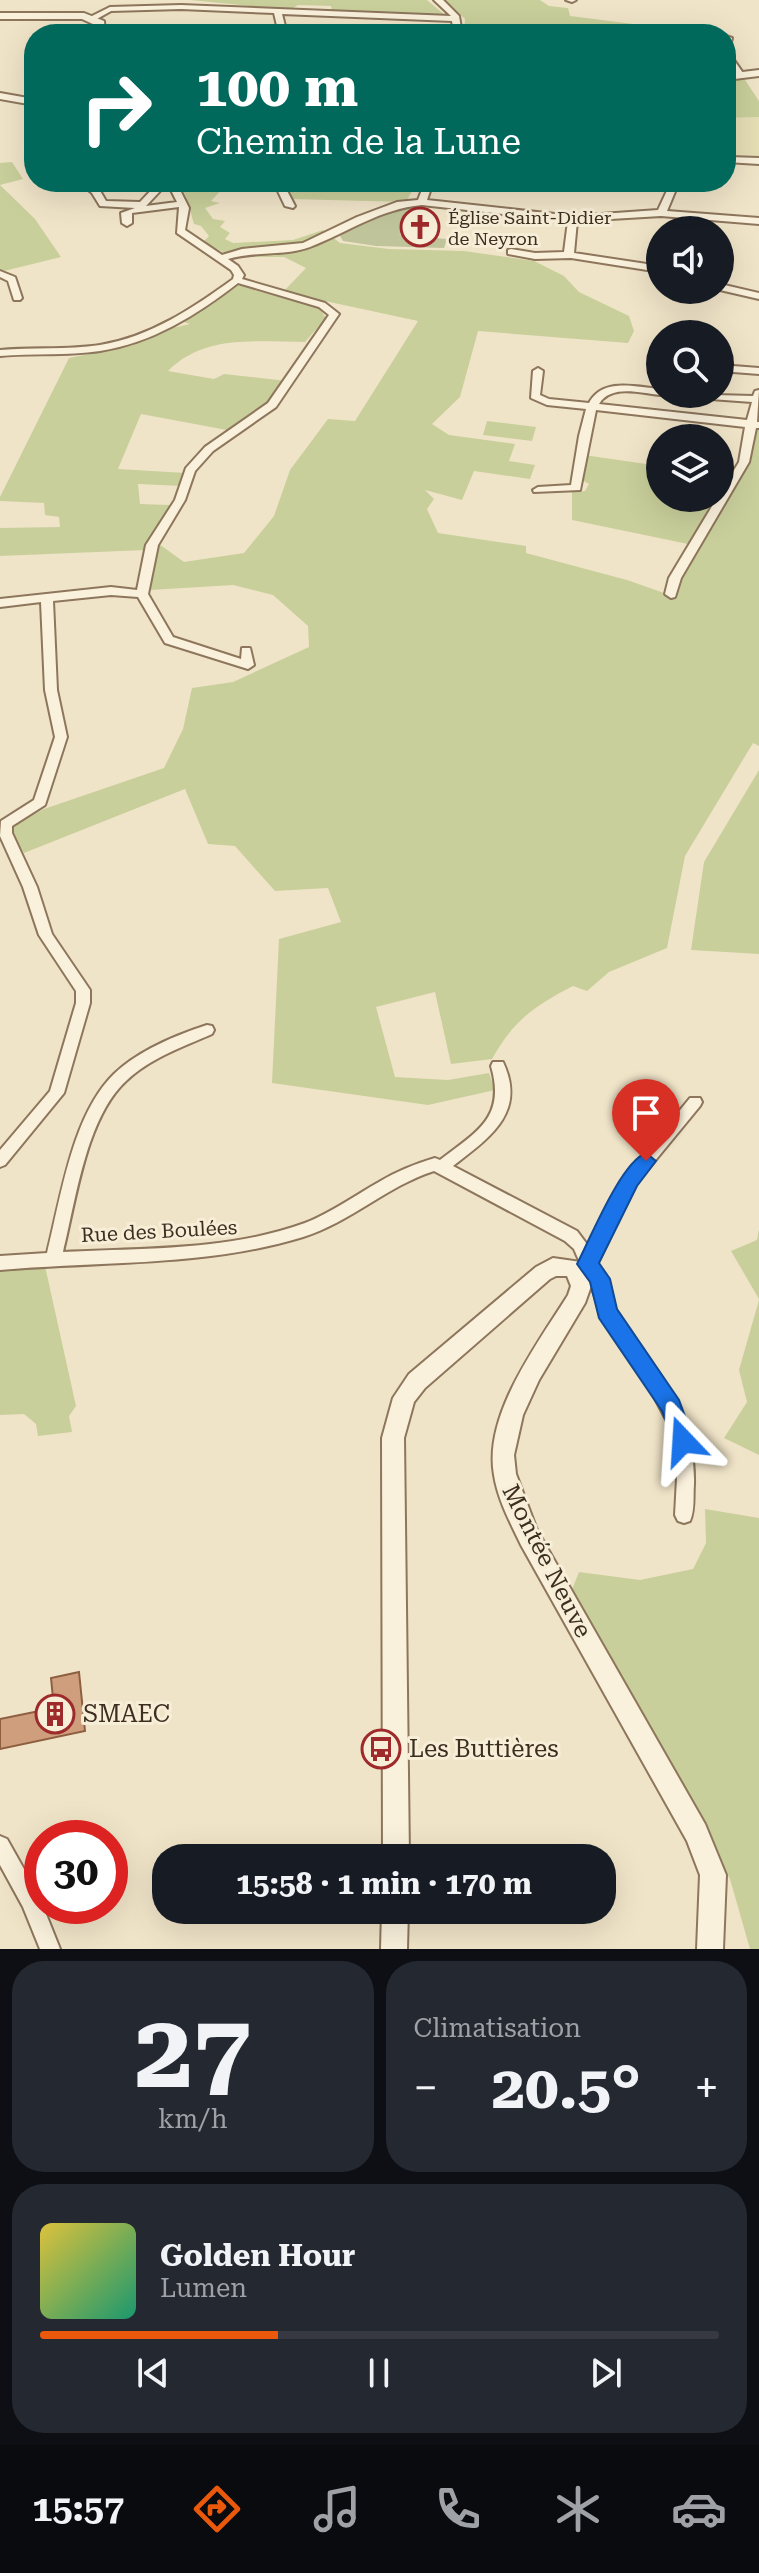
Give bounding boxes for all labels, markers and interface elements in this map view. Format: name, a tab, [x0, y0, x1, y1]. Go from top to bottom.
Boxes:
text: 100 m	[196, 54, 358, 120]
icon: right	[64, 56, 168, 160]
text: Chemin de la Lune	[196, 121, 521, 163]
church icon: Église Saint-Didier de Neyron	[399, 206, 441, 248]
place label: Église Saint-Didier de Neyron	[448, 207, 611, 249]
map controls	[646, 216, 734, 512]
button: sound	[646, 216, 734, 304]
button: search	[646, 320, 734, 408]
button: layers	[646, 424, 734, 512]
pin	[612, 1079, 680, 1161]
icon: arrive	[624, 1091, 668, 1135]
street label: Rue des Boulées	[80, 1215, 238, 1247]
position arrow	[641, 1399, 725, 1483]
street label: Montée Neuve	[496, 1480, 598, 1642]
building icon: SMAEC	[34, 1693, 76, 1735]
place label: SMAEC	[83, 1700, 170, 1728]
bus stop icon: Les Buttières	[360, 1728, 402, 1770]
place label: Les Buttières	[409, 1735, 559, 1763]
speed limit sign: 30	[24, 1820, 128, 1924]
text: 15:58 · 1 min · 170 m	[236, 1866, 532, 1901]
text: 27	[135, 1991, 251, 2112]
text: Climatisation	[414, 2013, 581, 2043]
text: 20.5°	[491, 2052, 641, 2123]
text: −	[414, 2062, 438, 2114]
text: +	[694, 2062, 719, 2114]
text: km/h	[158, 2104, 228, 2134]
text: Golden Hour	[160, 2238, 355, 2273]
text: Lumen	[160, 2273, 247, 2303]
icon: previous	[131, 2351, 175, 2395]
icon: pause	[357, 2351, 401, 2395]
icon: next	[584, 2351, 628, 2395]
icon: directions	[189, 2481, 245, 2537]
icon: music	[309, 2481, 365, 2537]
icon: phone	[430, 2481, 486, 2537]
icon: climate	[550, 2481, 606, 2537]
icon: car	[671, 2481, 727, 2537]
text: 15:57	[32, 2488, 124, 2530]

